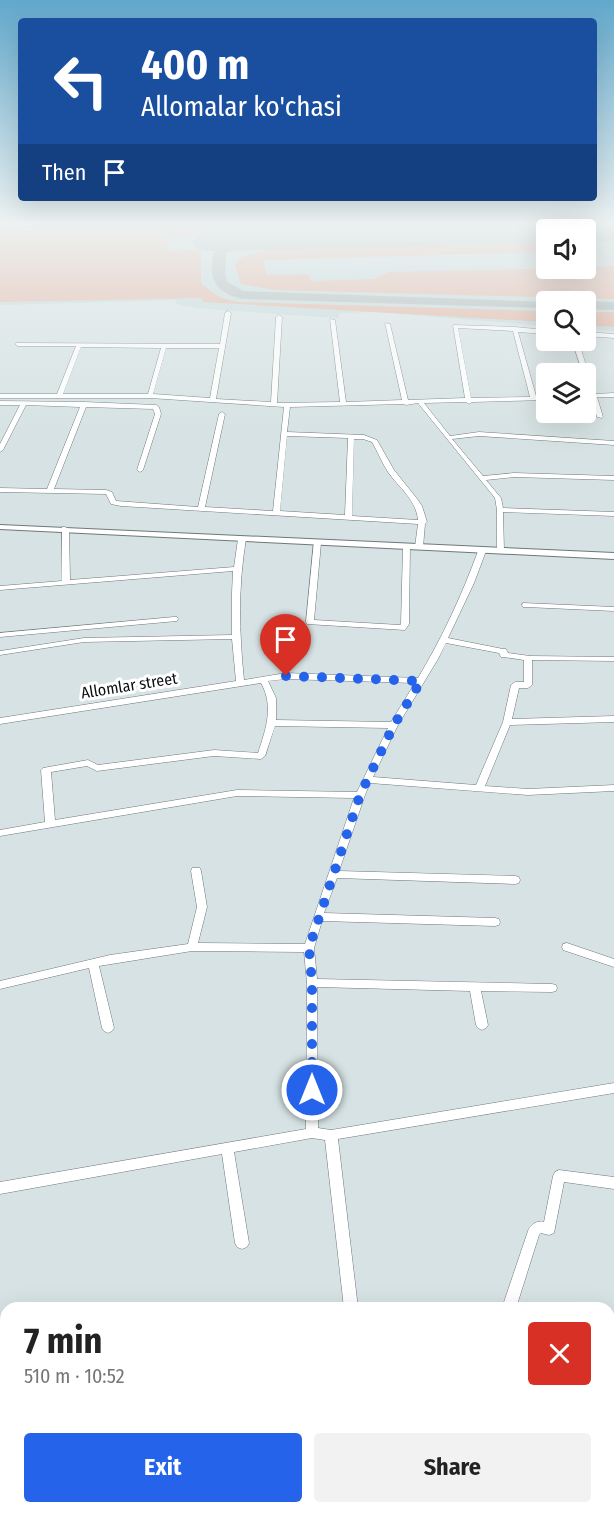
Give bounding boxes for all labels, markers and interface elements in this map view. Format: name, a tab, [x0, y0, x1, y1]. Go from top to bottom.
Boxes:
text: 400 m	[141, 40, 249, 90]
icon: left	[42, 42, 120, 120]
text: Allomalar ko'chasi	[141, 91, 342, 123]
icon: arrive	[98, 156, 131, 189]
text: Then	[42, 159, 86, 186]
map controls	[536, 219, 596, 423]
button: sound	[536, 219, 596, 279]
button: search	[536, 291, 596, 351]
button: layers	[536, 363, 596, 423]
pin	[260, 614, 311, 676]
icon: arrive	[269, 623, 302, 656]
street label: Allomlar street	[80, 668, 179, 702]
position arrow	[280, 1058, 344, 1122]
text: 7 min	[24, 1319, 102, 1363]
button: close	[528, 1322, 591, 1385]
text: 510 m · 10:52	[24, 1364, 124, 1388]
button: Exit	[24, 1433, 302, 1502]
button: Share	[314, 1433, 591, 1502]

